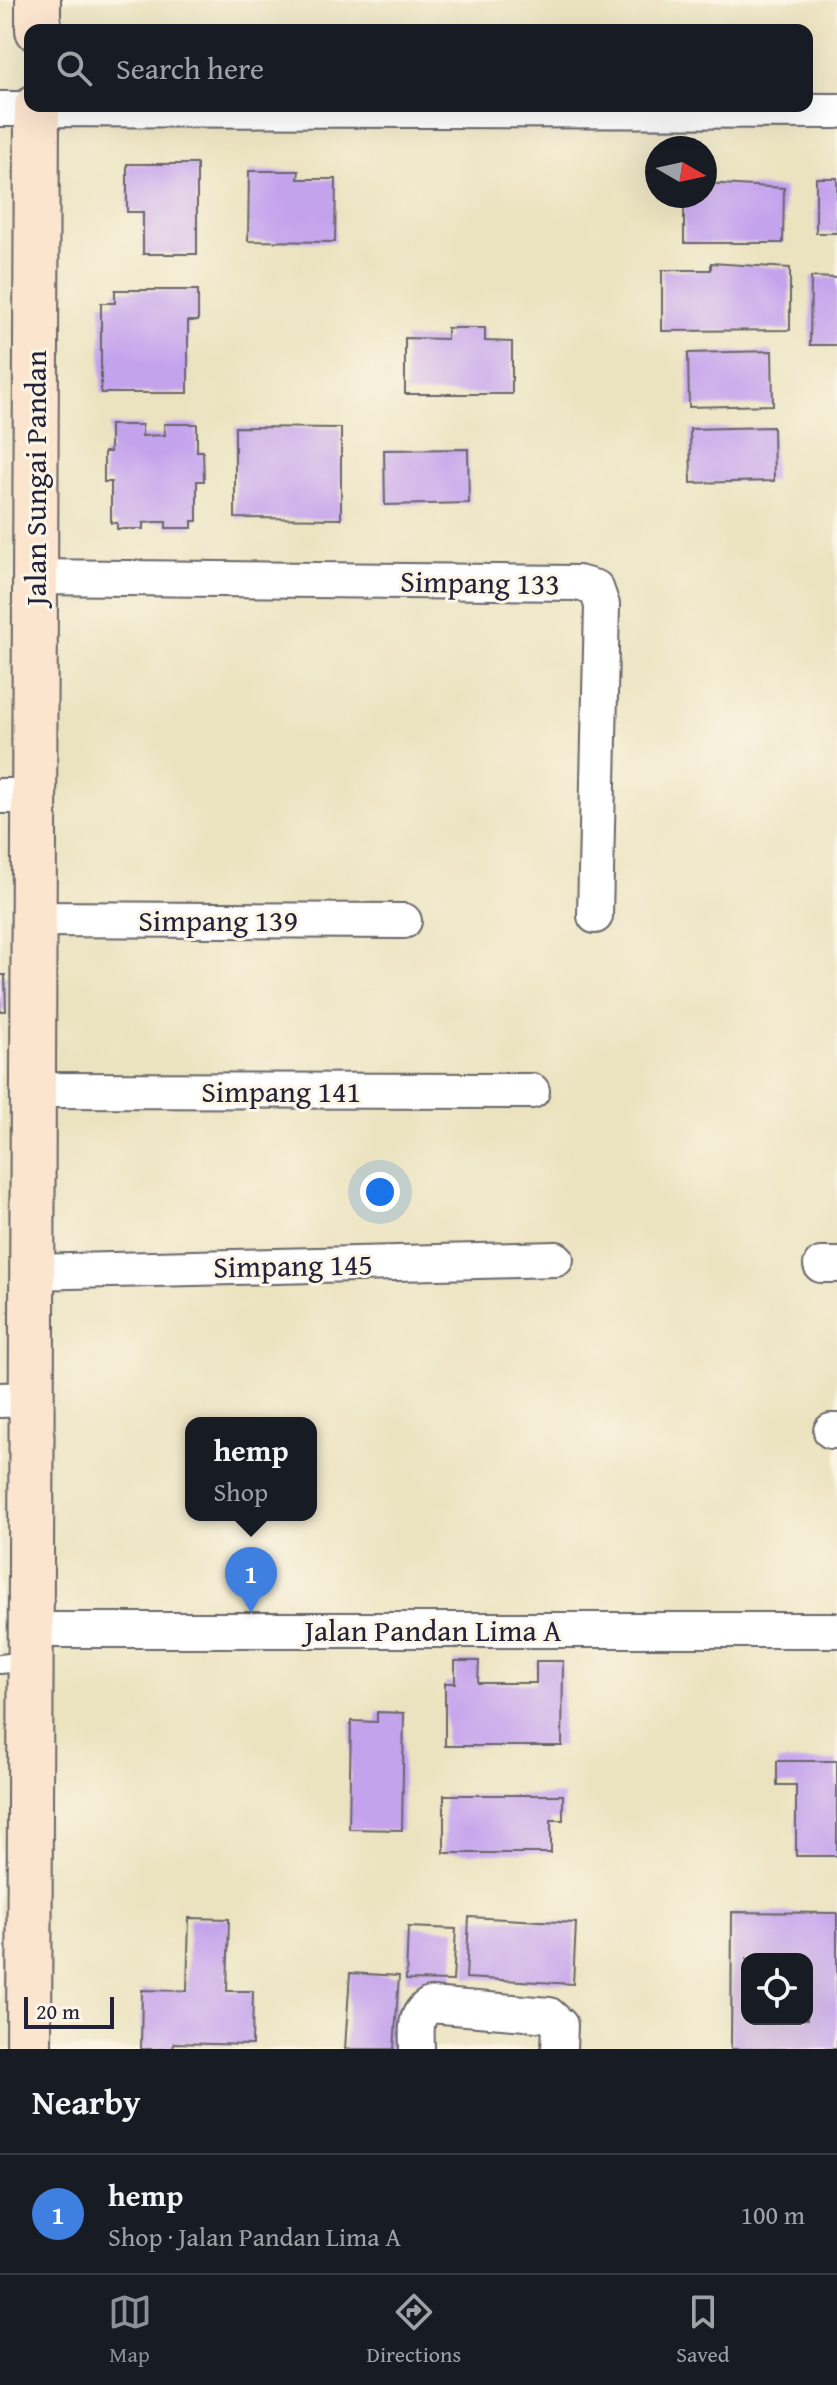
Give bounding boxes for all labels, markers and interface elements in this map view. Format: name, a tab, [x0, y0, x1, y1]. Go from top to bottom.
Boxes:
search box	[24, 24, 813, 112]
icon: search	[52, 46, 96, 90]
text: Search here	[116, 46, 264, 90]
north arrow	[645, 136, 717, 208]
street label: Jalan Sungai Pandan	[13, 350, 57, 610]
street label: Simpang 133	[400, 559, 560, 605]
street label: Simpang 139	[138, 898, 298, 942]
street label: Simpang 141	[201, 1069, 361, 1113]
your location	[360, 1172, 400, 1212]
street label: Simpang 145	[213, 1242, 373, 1288]
popup	[185, 1417, 317, 1521]
text: hemp	[213, 1428, 289, 1472]
text: Shop	[213, 1472, 268, 1511]
pin: 1	[225, 1547, 277, 1613]
street label: Jalan Pandan Lima A	[300, 1608, 562, 1652]
map controls	[741, 1953, 813, 2025]
button: locate	[741, 1953, 813, 2025]
scale bar	[24, 1993, 114, 2029]
text: 20 m	[36, 1995, 80, 2027]
text: Nearby	[32, 2077, 141, 2126]
text: hemp	[108, 2173, 183, 2217]
text: 1	[51, 2195, 65, 2234]
text: 100 m	[740, 2195, 805, 2234]
text: Shop · Jalan Pandan Lima A	[108, 2217, 401, 2256]
tab: Map	[108, 2290, 152, 2370]
tab: Directions	[367, 2290, 461, 2370]
tab: Saved	[676, 2290, 729, 2370]

